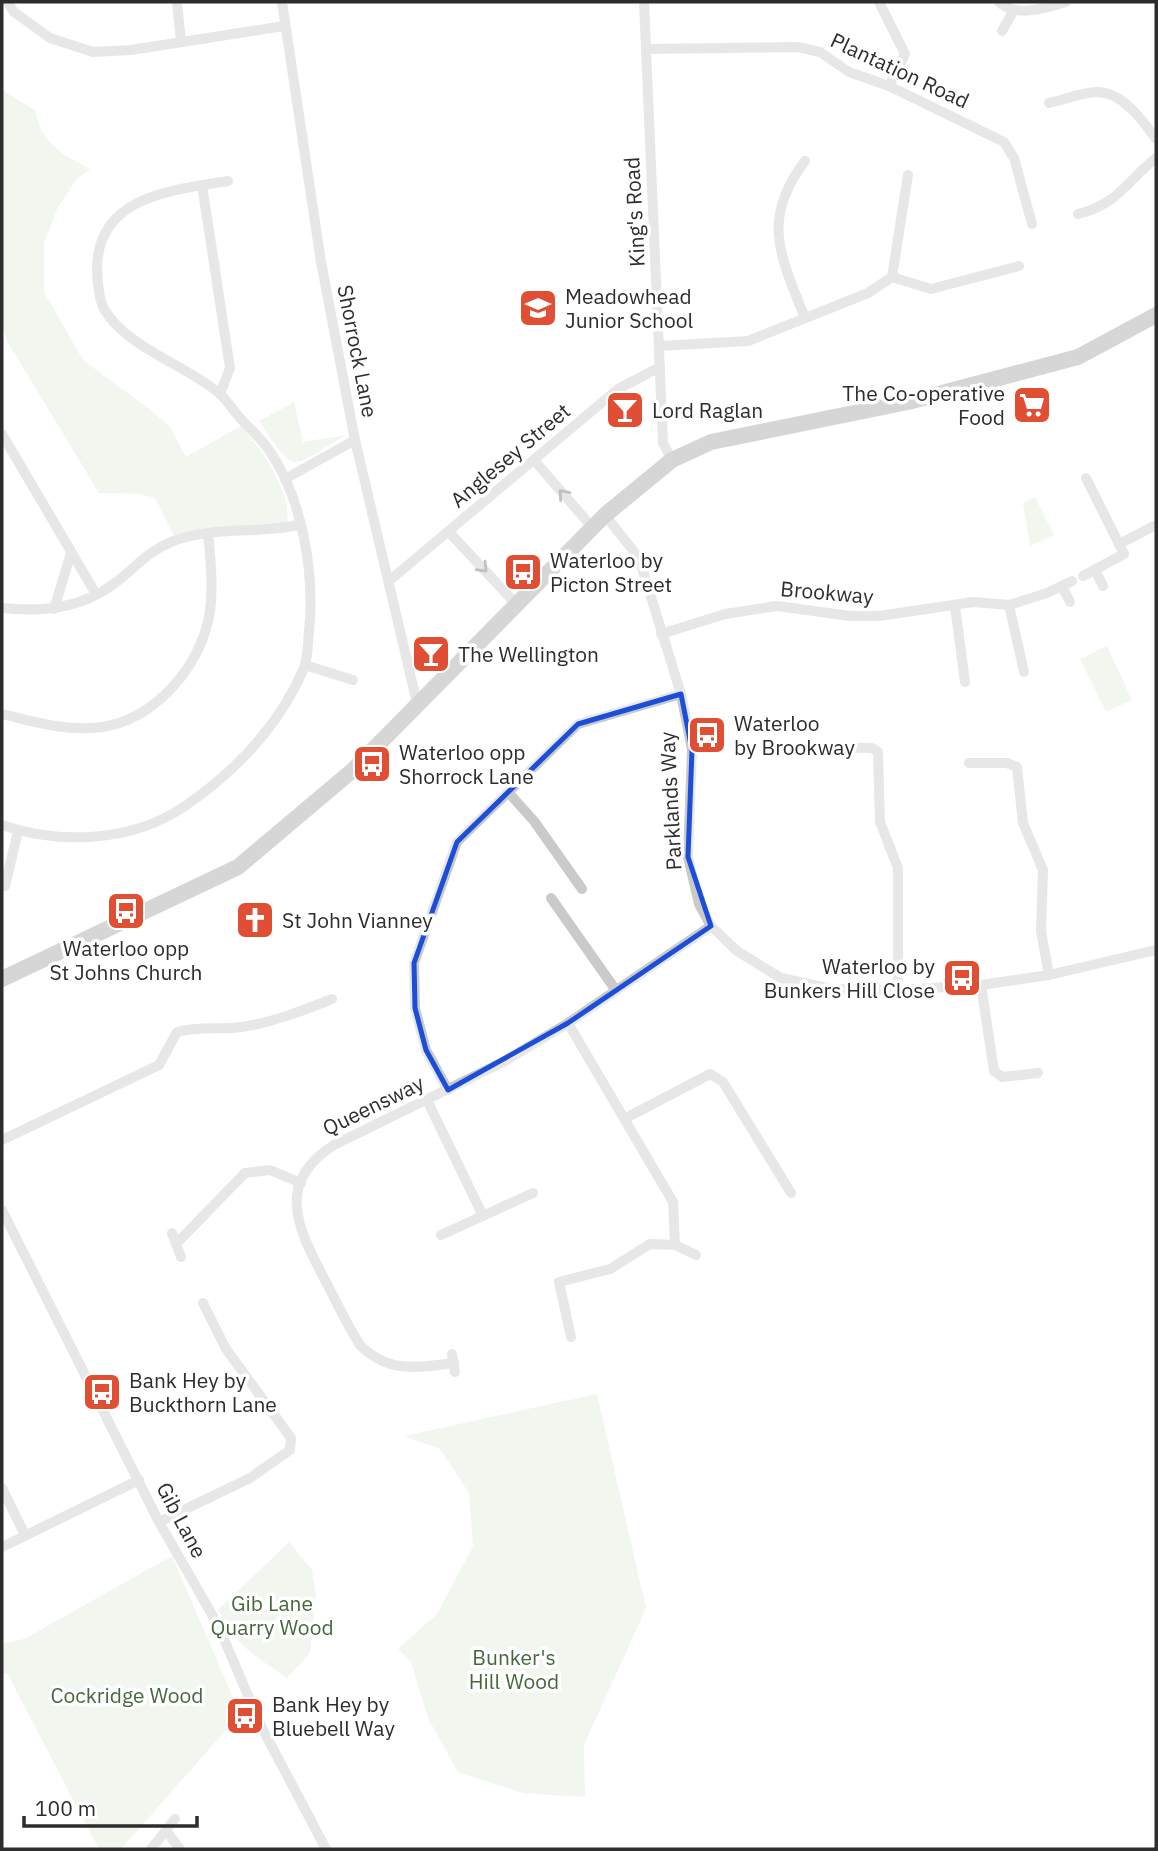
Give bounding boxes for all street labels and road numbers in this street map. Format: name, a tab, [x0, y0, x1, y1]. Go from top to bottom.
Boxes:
street label: Plantation Road	[826, 26, 974, 114]
street label: King's Road	[617, 156, 651, 268]
street label: Shorrock Lane	[331, 282, 385, 420]
street label: Anglesey Street	[444, 397, 576, 513]
street label: Brookway	[779, 574, 875, 610]
street label: Parklands Way	[652, 730, 688, 871]
street label: Queensway	[318, 1068, 429, 1142]
street label: Gib Lane	[150, 1477, 214, 1563]

